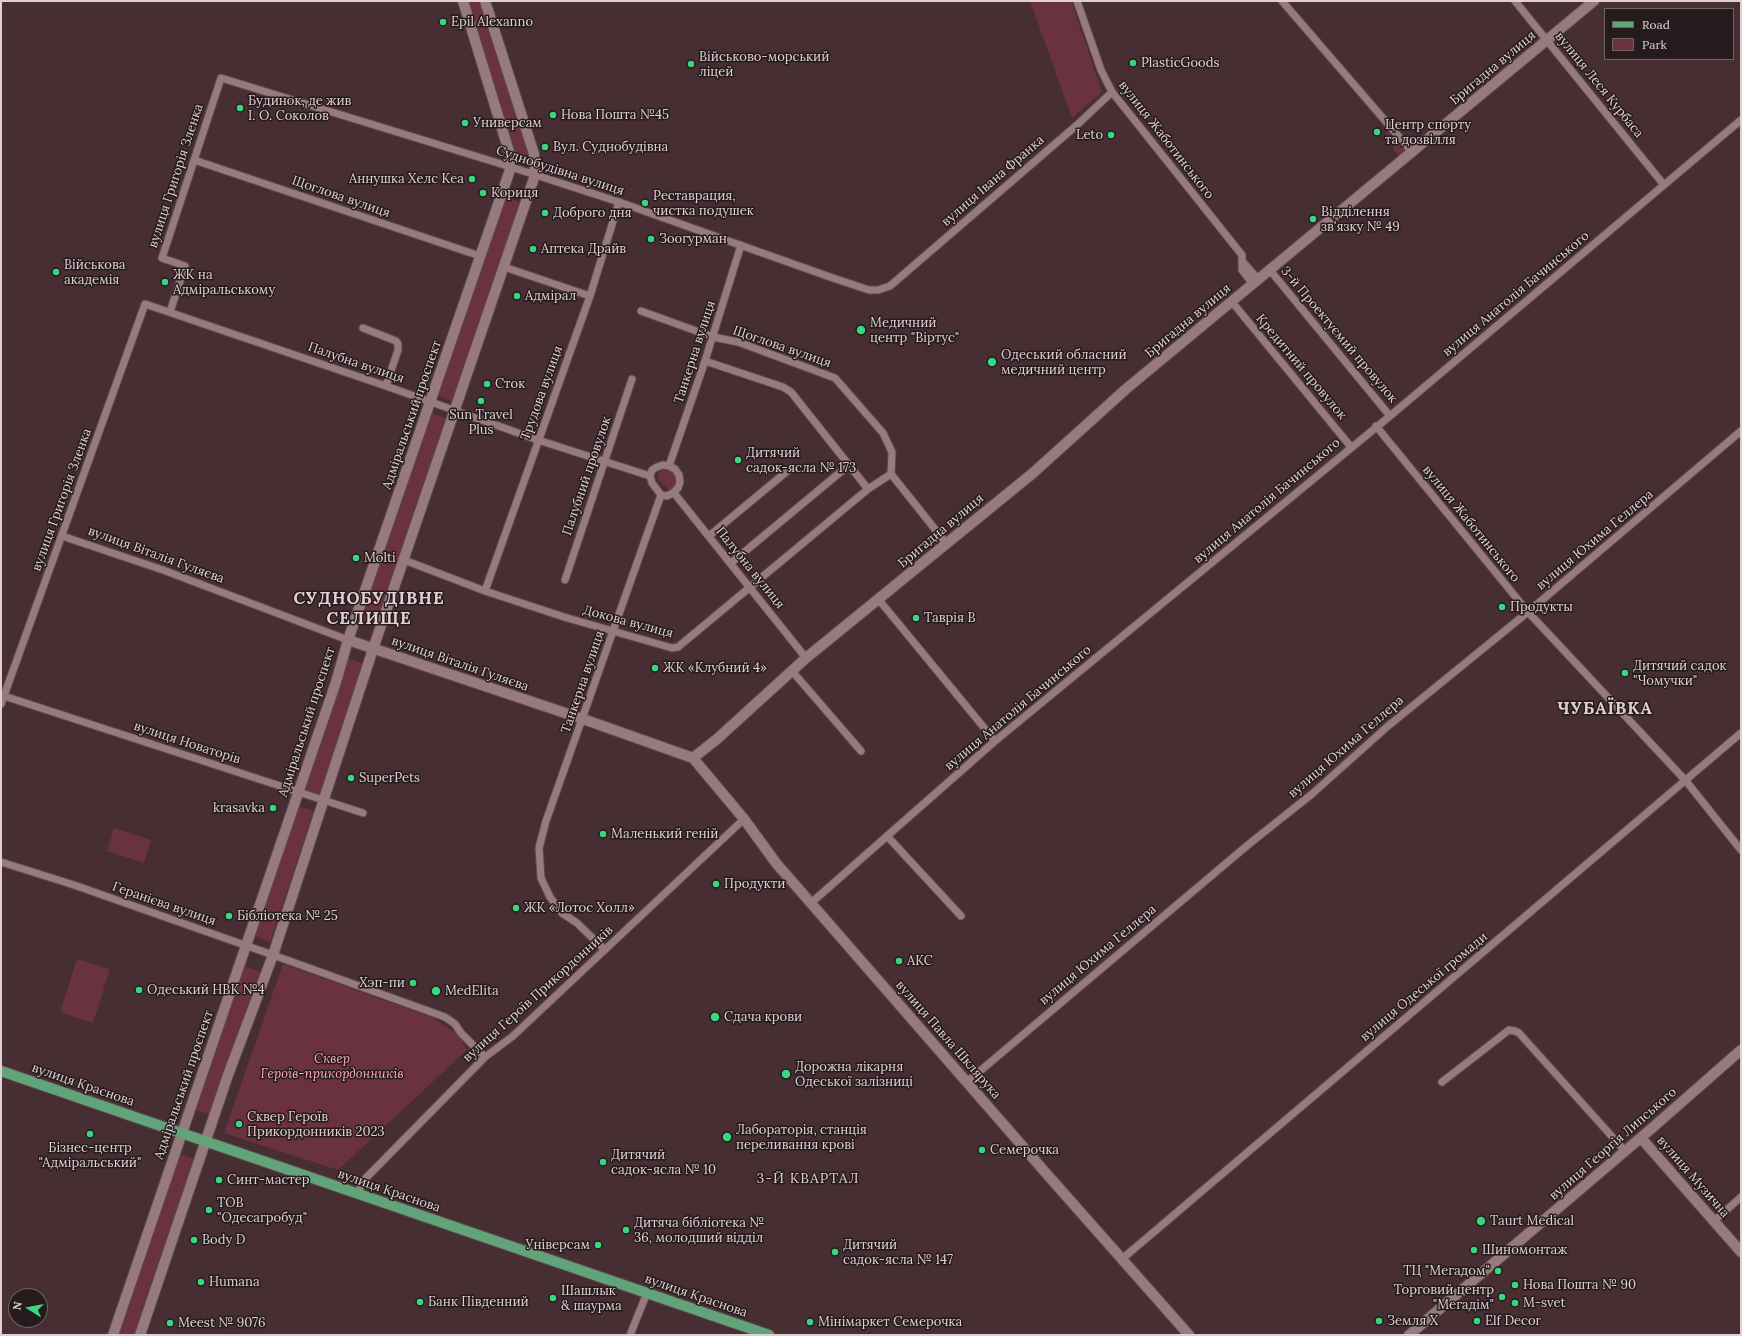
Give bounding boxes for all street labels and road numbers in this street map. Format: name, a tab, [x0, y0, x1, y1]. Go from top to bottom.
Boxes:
street label: Бригадна вулиця	[1447, 28, 1539, 108]
street label: вулиця Леся Курбаса	[1552, 29, 1646, 141]
street label: вулиця Жаботинського	[1115, 78, 1217, 202]
street label: вулиця Григорія Зленка	[145, 102, 207, 250]
street label: вулиця Івана Франка	[939, 132, 1047, 230]
street label: Суднобудівна вулиця	[494, 143, 626, 199]
street label: Щоглова вулиця	[290, 173, 392, 221]
street label: вулиця Анатолія Бачинського	[1440, 228, 1592, 360]
street label: 3-й Проектуємий провулок	[1277, 264, 1401, 406]
street label: Бригадна вулиця	[1142, 281, 1234, 361]
street label: Танкерна вулиця	[671, 299, 719, 405]
street label: Кредитний провулок	[1252, 311, 1350, 423]
street label: Щоглова вулиця	[731, 323, 833, 371]
street label: Адміральський проспект	[379, 338, 445, 492]
street label: Палубна вулиця	[306, 339, 406, 387]
street label: Трудова вулиця	[518, 344, 566, 442]
street label: Палубний провулок	[559, 414, 615, 538]
street label: вулиця Григорія Зленка	[29, 427, 95, 573]
street label: вулиця Анатолія Бачинського	[1191, 435, 1343, 567]
street label: вулиця Жаботинського	[1419, 462, 1523, 586]
street label: вулиця Юхима Геллера	[1533, 487, 1657, 593]
street label: Бригадна вулиця	[895, 491, 987, 571]
street label: вулиця Віталія Гуляєва	[86, 523, 226, 587]
street label: Палубна вулиця	[712, 524, 788, 612]
street label: Докова вулиця	[581, 602, 675, 642]
street label: Танкерна вулиця	[558, 629, 608, 735]
street label: вулиця Віталія Гуляєва	[389, 633, 531, 695]
street label: вулиця Анатолія Бачинського	[942, 642, 1094, 774]
street label: Адміральський проспект	[275, 645, 339, 799]
street label: вулиця Юхима Геллера	[1285, 693, 1407, 801]
street label: вулиця Новаторів	[132, 718, 242, 768]
street label: Геранієва вулиця	[110, 879, 218, 929]
street label: вулиця Юхима Геллера	[1036, 902, 1160, 1008]
street label: вулиця Героїв Прикордонників	[460, 922, 616, 1066]
street label: вулиця Одеської громади	[1357, 929, 1491, 1045]
street label: вулиця Павла Шклярука	[892, 978, 1004, 1102]
street label: Адміральський проспект	[151, 1008, 217, 1162]
street label: вулиця Краснова	[30, 1060, 136, 1110]
street label: вулиця Георгія Липського	[1546, 1084, 1680, 1204]
street label: вулиця Музична	[1653, 1133, 1733, 1221]
street label: вулиця Краснова	[336, 1166, 442, 1216]
street label: вулиця Краснова	[643, 1271, 749, 1321]

